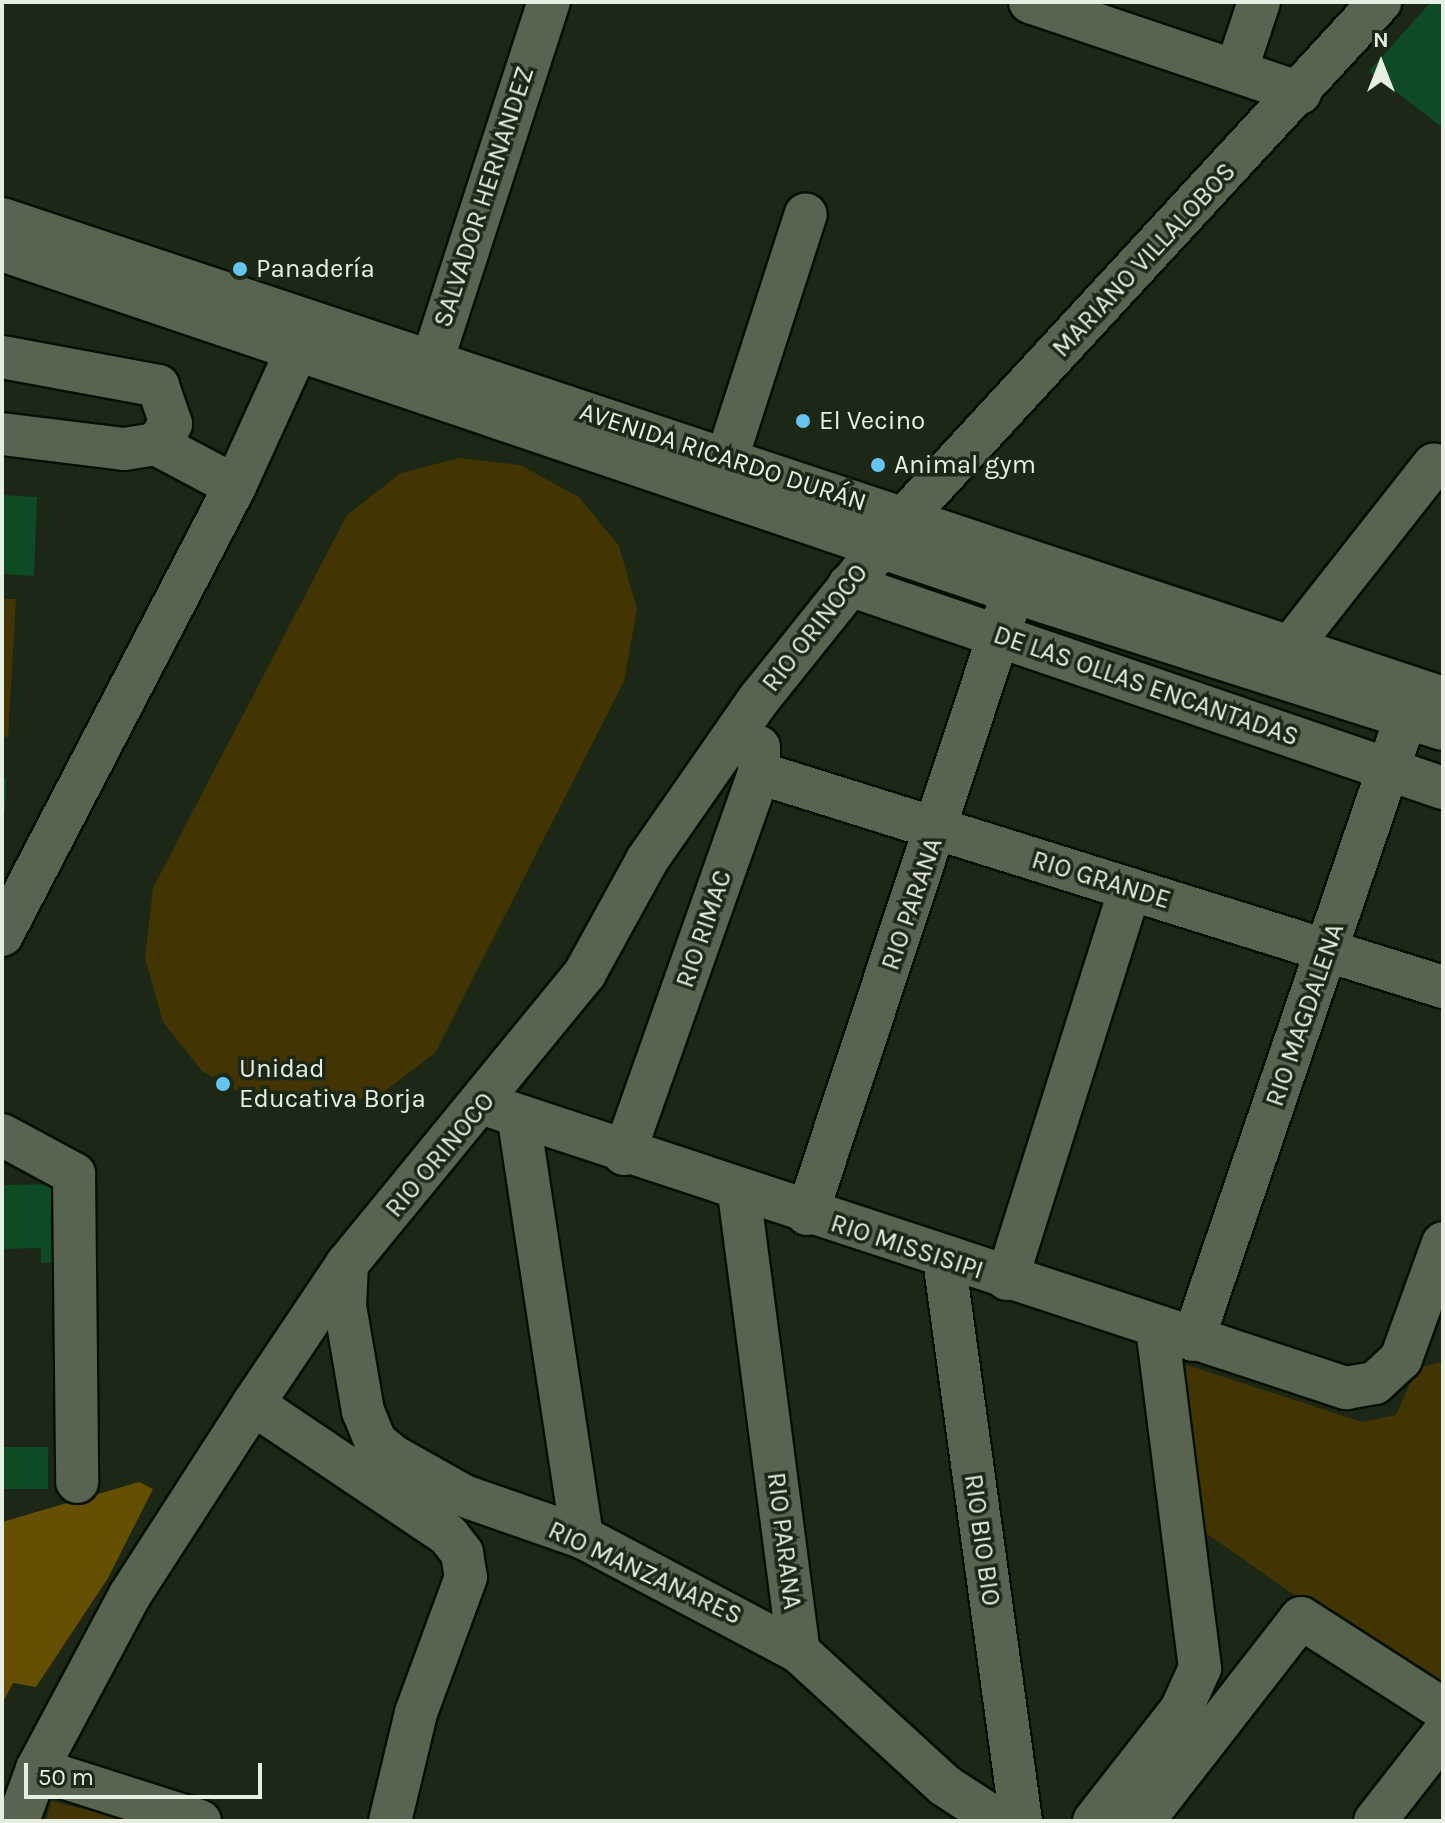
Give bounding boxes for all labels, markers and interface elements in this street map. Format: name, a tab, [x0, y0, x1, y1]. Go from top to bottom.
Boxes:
north arrow	[1341, 24, 1421, 104]
text: N	[1373, 27, 1389, 53]
street label: SALVADOR HERNANDEZ	[427, 63, 541, 331]
street label: MARIANO VILLALOBOS	[1046, 156, 1242, 364]
place label: Panadería	[256, 253, 375, 285]
marker: Panadería	[231, 260, 249, 278]
street label: AVENIDA RICARDO DURÁN	[576, 396, 870, 518]
place label: El Vecino	[819, 405, 925, 437]
marker: El Vecino	[794, 412, 812, 430]
place label: Animal gym	[894, 449, 1036, 481]
marker: Animal gym	[869, 456, 887, 474]
street label: RIO ORINOCO	[755, 558, 875, 698]
street label: DE LAS OLLAS ENCANTADAS	[989, 619, 1303, 753]
street label: RIO PARANA	[875, 834, 949, 974]
street label: RIO GRANDE	[1028, 844, 1174, 916]
street label: RIO RIMAC	[669, 866, 739, 992]
street label: RIO MAGDALENA	[1259, 919, 1351, 1111]
place label: Unidad Educativa Borja	[239, 1053, 426, 1114]
marker: Unidad Educativa Borja	[214, 1075, 232, 1093]
street label: RIO ORINOCO	[379, 1086, 501, 1224]
street label: RIO MISSISIPI	[827, 1208, 987, 1286]
street label: RIO PARANA	[760, 1471, 808, 1611]
street label: RIO BIO BIO	[957, 1472, 1007, 1608]
street label: RIO MANZANARES	[543, 1514, 747, 1632]
scale bar	[28, 1747, 266, 1797]
text: 50 m	[38, 1763, 94, 1791]

